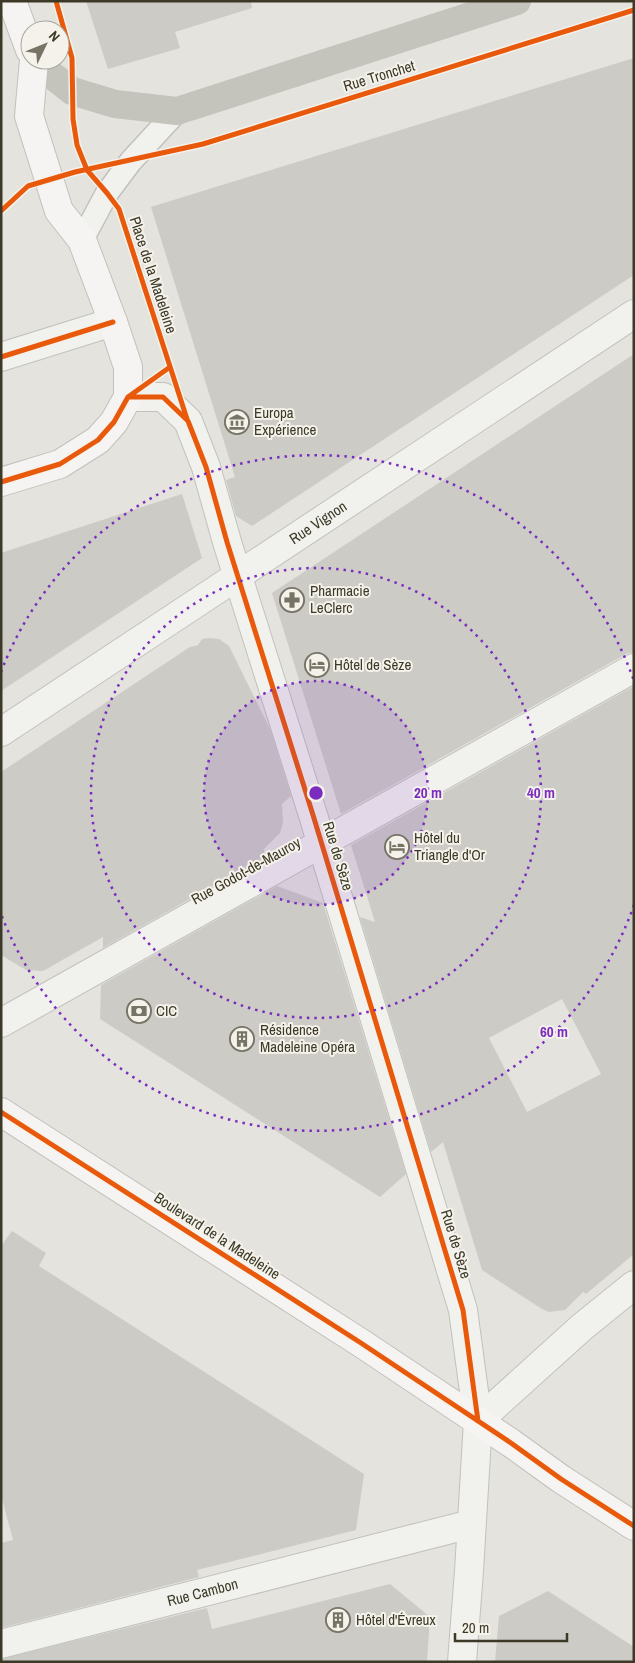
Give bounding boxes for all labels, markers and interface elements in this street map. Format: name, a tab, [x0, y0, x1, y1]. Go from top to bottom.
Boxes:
north arrow	[20, 20, 70, 70]
text: N	[45, 27, 64, 45]
street label: Rue Tronchet	[340, 55, 418, 96]
street label: Place de la Madeleine	[125, 214, 182, 336]
place label: Europa Expérience	[254, 402, 316, 440]
museum icon: Europa Expérience	[224, 409, 250, 435]
street label: Rue Vignon	[285, 496, 351, 549]
place label: Pharmacie LeClerc	[310, 580, 370, 618]
pharmacy icon: Pharmacie LeClerc	[279, 587, 305, 613]
hotel icon: Hôtel de Sèze	[304, 652, 330, 678]
place label: Hôtel de Sèze	[334, 654, 411, 675]
text: 20 m	[414, 782, 442, 803]
text: 40 m	[527, 782, 555, 803]
centre of rings	[307, 784, 325, 802]
street label: Rue de Sèze	[318, 819, 359, 893]
place label: Hôtel du Triangle d'Or	[414, 827, 485, 865]
street label: Rue Godot-de-Mauroy	[187, 831, 305, 909]
hotel icon: Hôtel du Triangle d'Or	[384, 834, 410, 860]
bank icon: CIC	[126, 998, 152, 1024]
place label: CIC	[156, 1000, 177, 1021]
place label: Résidence Madeleine Opéra	[260, 1019, 355, 1057]
text: 60 m	[540, 1021, 568, 1042]
building icon: Résidence Madeleine Opéra	[229, 1026, 255, 1052]
street label: Boulevard de la Madeleine	[150, 1187, 284, 1284]
street label: Rue de Sèze	[436, 1207, 477, 1281]
street label: Rue Cambon	[165, 1573, 240, 1611]
building icon: Hôtel d'Évreux	[325, 1607, 351, 1633]
place label: Hôtel d'Évreux	[356, 1609, 436, 1630]
scale bar	[455, 1610, 568, 1642]
text: 20 m	[462, 1617, 489, 1638]

